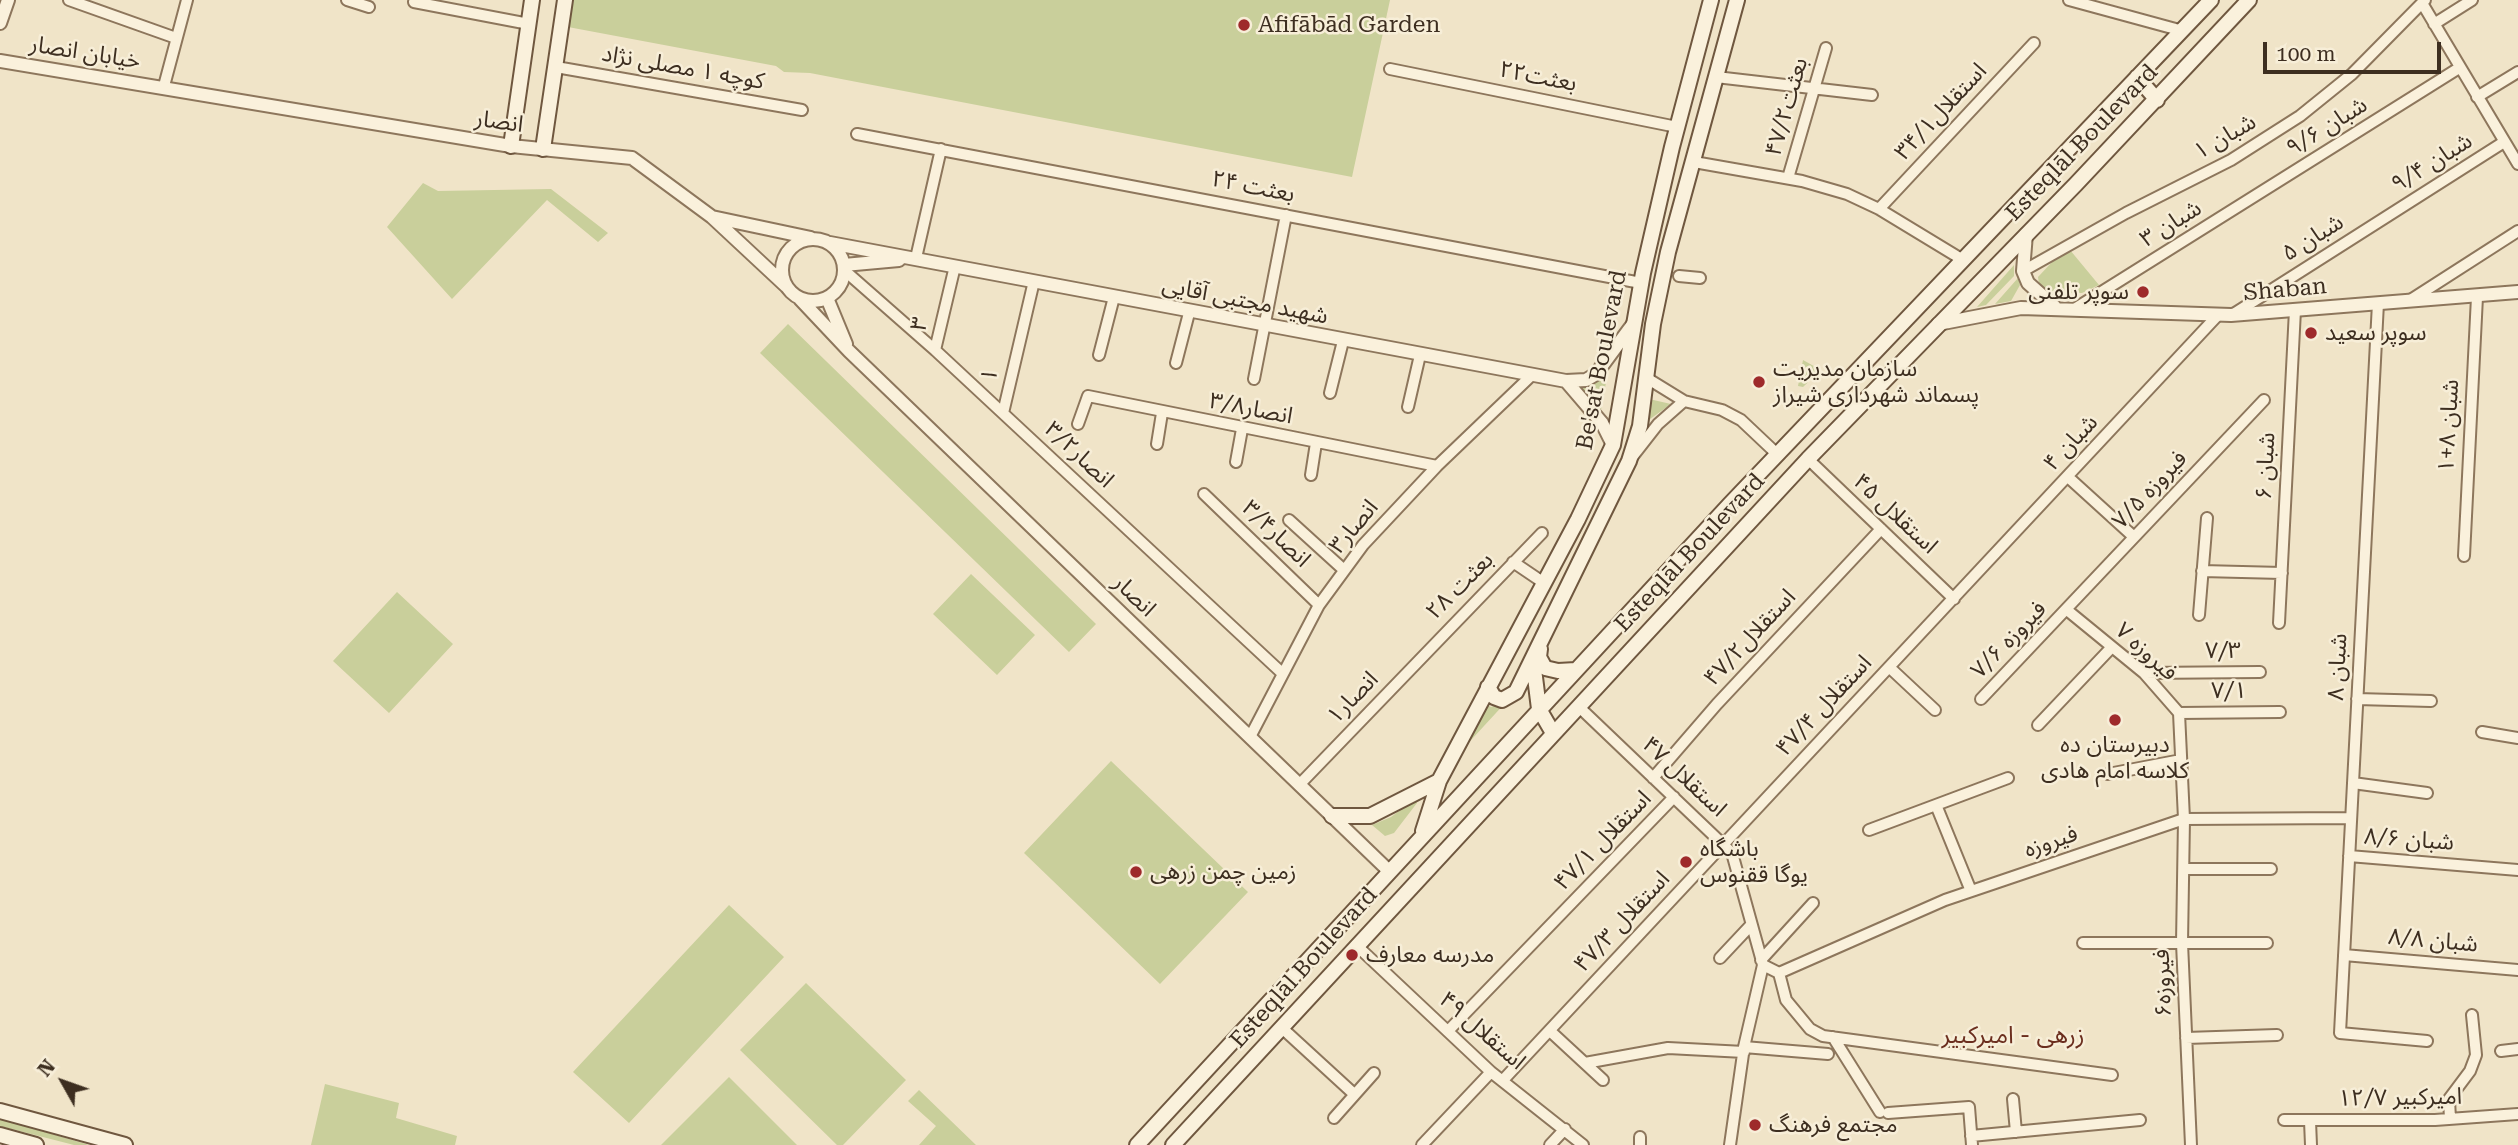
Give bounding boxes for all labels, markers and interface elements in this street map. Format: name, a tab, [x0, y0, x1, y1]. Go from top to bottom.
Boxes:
place label: Afifābād Garden	[1258, 11, 1440, 39]
marker: Afifābād Garden	[1236, 17, 1252, 33]
scale bar	[2266, 28, 2444, 72]
street label: خیابان انصار	[28, 31, 142, 75]
street label: کوچه ۱ مصلی نژاد	[600, 40, 766, 96]
text: 100 m	[2276, 42, 2336, 66]
street label: بعثت۴۷/۲	[1760, 55, 1814, 159]
street label: بعثت۲۲	[1497, 56, 1579, 98]
street label: استقلال۳۴/۱	[1889, 58, 1993, 166]
street label: Esteqlāl Boulevard	[2000, 59, 2164, 227]
street label: ۹/۶ شبان	[2281, 91, 2373, 163]
street label: انصار	[473, 105, 525, 139]
street label: ۱ شبان	[2189, 108, 2261, 166]
street label: ۹/۴ شبان	[2386, 127, 2478, 199]
street label: بعثت ۲۴	[1209, 165, 1297, 209]
street label: ۳ شبان	[2135, 194, 2207, 254]
street label: ۵ شبان	[2277, 208, 2349, 268]
street label: Be'sat Boulevard	[1571, 268, 1633, 452]
street label: شهید مجتبی آقایی	[1160, 271, 1330, 331]
street label: Shaban	[2242, 273, 2328, 307]
place label: سوپر تلفنی	[2028, 278, 2129, 306]
marker: سوپر تلفنی	[2135, 284, 2151, 300]
street label: ۳	[905, 314, 935, 334]
place label: سوپر سعید	[2325, 319, 2427, 347]
marker: سوپر سعید	[2303, 325, 2319, 341]
place label: سازمان مدیریت پسماند شهرداری شیراز	[1773, 355, 1979, 409]
street label: ۱	[975, 365, 1005, 385]
marker: سازمان مدیریت پسماند شهرداری شیراز	[1751, 374, 1767, 390]
street label: ۱+۸ شبان	[2433, 379, 2465, 473]
street label: انصار۳/۸	[1207, 387, 1295, 431]
street label: ۴ شبان	[2038, 409, 2104, 477]
street label: انصار۳/۲	[1039, 416, 1119, 494]
street label: ۶ شبان	[2250, 432, 2282, 500]
street label: ۷/۵ فیروزه	[2107, 445, 2193, 535]
street label: Esteqlāl Boulevard	[1609, 468, 1771, 638]
street label: ۴۵ استقلال	[1847, 468, 1943, 560]
street label: انصار۳	[1324, 494, 1384, 560]
street label: انصار۳/۴	[1236, 495, 1316, 573]
street label: بعثت ۲۸	[1421, 547, 1499, 625]
street label: انصار	[1107, 569, 1161, 623]
street label: استقلال۴۷/۲	[1698, 584, 1802, 692]
street label: ۷/۶ فیروزه	[1965, 596, 2053, 684]
street label: ۷ فیروزه	[2109, 617, 2183, 687]
street label: ۸ شبان	[2322, 633, 2354, 701]
street label: ۷/۳	[2205, 637, 2241, 665]
street label: ۴۷/۴ استقلال	[1770, 650, 1878, 762]
street label: انصار۱	[1322, 666, 1384, 730]
street label: ۷/۱	[2211, 677, 2247, 705]
marker: دبیرستان ده کلاسه امام هادی	[2107, 712, 2123, 728]
street label: ۴۷ استقلال	[1636, 731, 1732, 823]
place label: دبیرستان ده کلاسه امام هادی	[2041, 731, 2189, 785]
street label: ۴۷/۱ استقلال	[1549, 785, 1657, 897]
street label: فیروزه	[2020, 820, 2082, 864]
street label: ۸/۶ شبان	[2363, 823, 2455, 857]
place label: باشگاه یوگا ققنوس	[1700, 835, 1808, 889]
marker: باشگاه یوگا ققنوس	[1678, 854, 1694, 870]
place label: زمین چمن زرهی	[1150, 858, 1296, 886]
marker: زمین چمن زرهی	[1128, 864, 1144, 880]
street label: ۴۷/۳ استقلال	[1568, 866, 1676, 978]
street label: Esteqlāl Boulevard	[1225, 882, 1383, 1054]
street label: ۸/۸ شبان	[2387, 923, 2479, 959]
place label: مدرسه معارف	[1366, 941, 1494, 969]
marker: مدرسه معارف	[1344, 947, 1360, 963]
street label: فیروزه۶	[2148, 948, 2178, 1018]
street label: ۴۹ استقلال	[1433, 986, 1531, 1076]
district label: زرهی - امیرکبیر	[1941, 1022, 2085, 1050]
north arrow	[28, 1047, 98, 1117]
text: N	[33, 1055, 60, 1081]
street label: ۱۲/۷ امیرکبیر	[2338, 1083, 2462, 1113]
place label: مجتمع فرهنگ	[1769, 1111, 1898, 1139]
marker: مجتمع فرهنگ	[1747, 1117, 1763, 1133]

